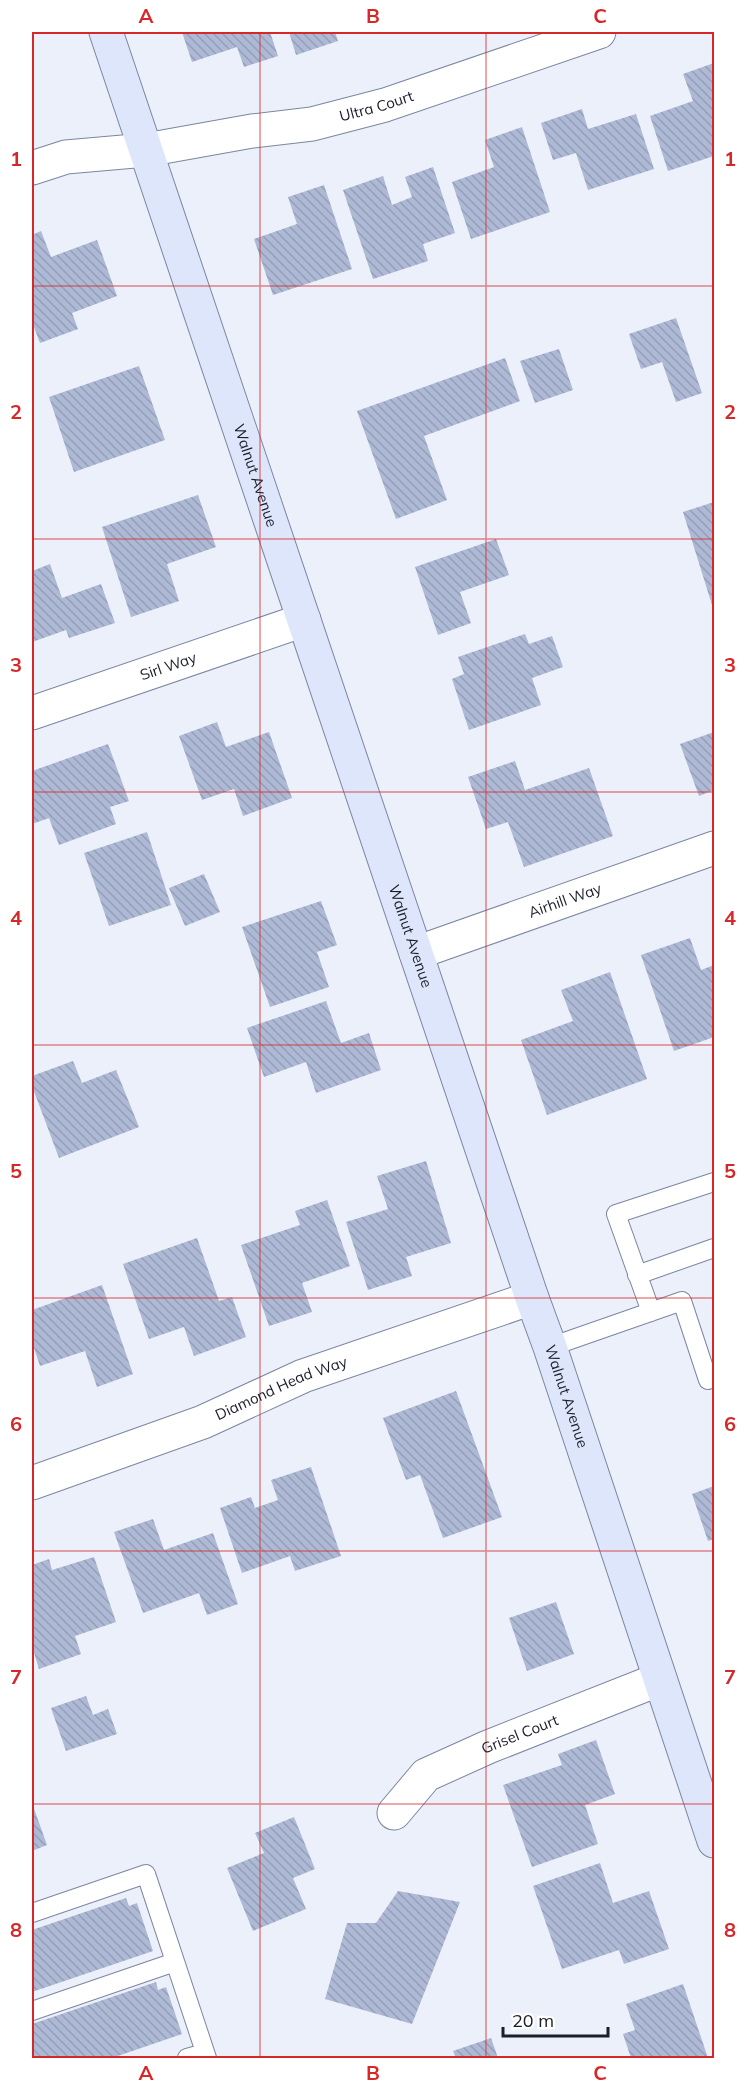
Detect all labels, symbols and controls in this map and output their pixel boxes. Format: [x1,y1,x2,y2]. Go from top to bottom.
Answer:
text: A [139,3,154,28]
text: B [366,3,380,28]
text: C [593,3,607,28]
street label: Ultra Court [337,86,416,125]
text: 1 [10,146,22,171]
text: 1 [724,146,736,171]
text: 2 [10,399,22,424]
text: 2 [724,399,736,424]
street label: Walnut Avenue [230,421,282,529]
street label: Sirl Way [137,647,199,684]
text: 3 [10,652,22,677]
text: 3 [724,652,736,677]
street label: Airhill Way [526,878,604,922]
street label: Walnut Avenue [385,882,437,990]
text: 4 [10,905,22,930]
text: 4 [724,905,736,930]
text: 5 [10,1158,22,1183]
text: 5 [724,1158,736,1183]
street label: Walnut Avenue [541,1342,593,1450]
street label: Diamond Head Way [212,1352,350,1424]
text: 6 [10,1411,22,1436]
text: 6 [724,1411,736,1436]
text: 7 [10,1664,22,1689]
text: 7 [724,1664,736,1689]
street label: Grisel Court [478,1710,561,1758]
text: 8 [10,1917,22,1942]
text: 8 [724,1917,736,1942]
scale bar [503,2000,608,2038]
text: 20 m [512,2009,554,2032]
text: A [139,2060,154,2085]
text: B [366,2060,380,2085]
text: C [593,2060,607,2085]

